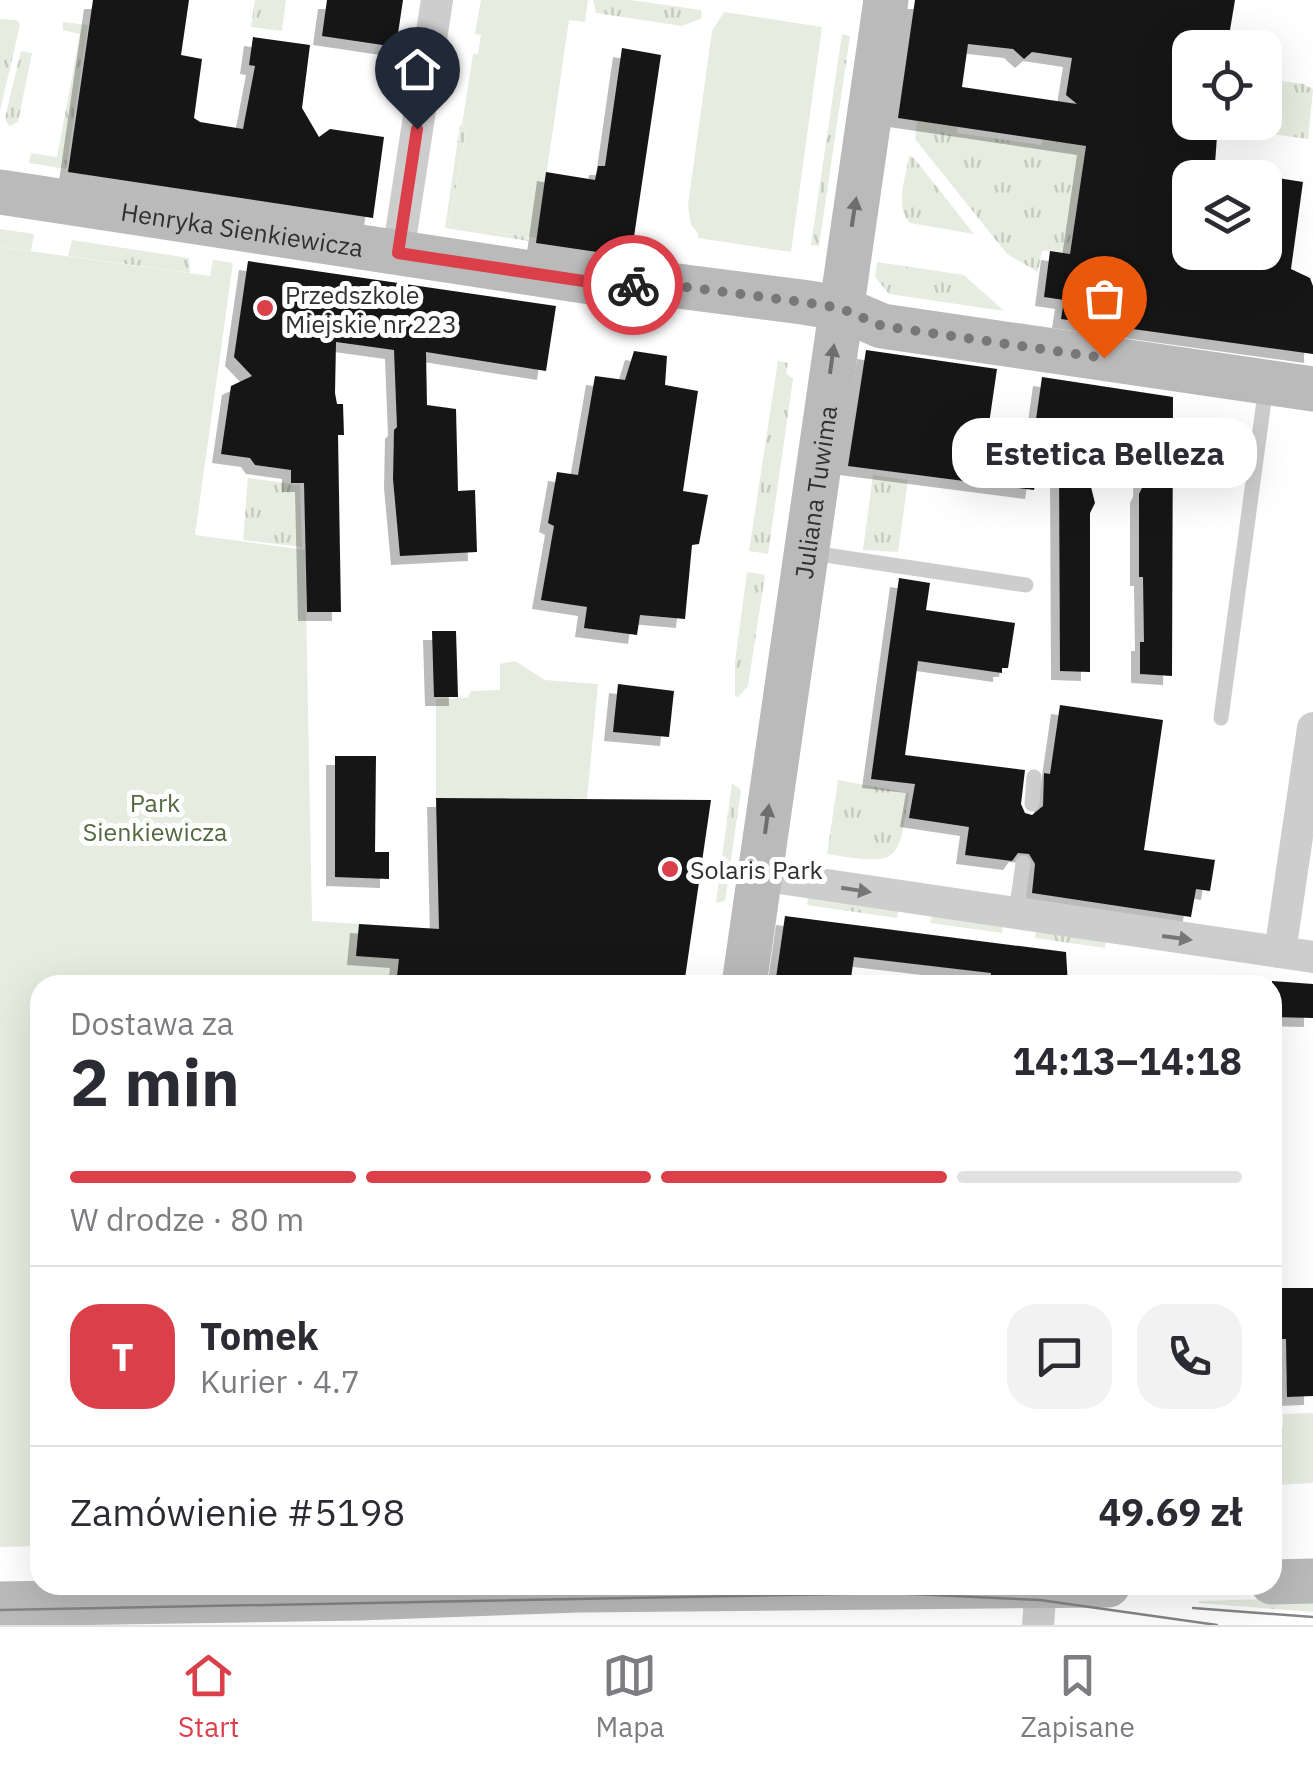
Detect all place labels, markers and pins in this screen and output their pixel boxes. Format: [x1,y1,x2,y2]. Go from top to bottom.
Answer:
pin [375,27,460,130]
pin [1062,256,1147,359]
place label: Przedszkole Miejskie nr 223 [285,278,457,340]
marker: Przedszkole Miejskie nr 223 [254,297,276,319]
callout: Estetica Belleza [952,418,1256,488]
place label: Solaris Park [690,853,823,886]
marker: Solaris Park [659,858,681,880]

